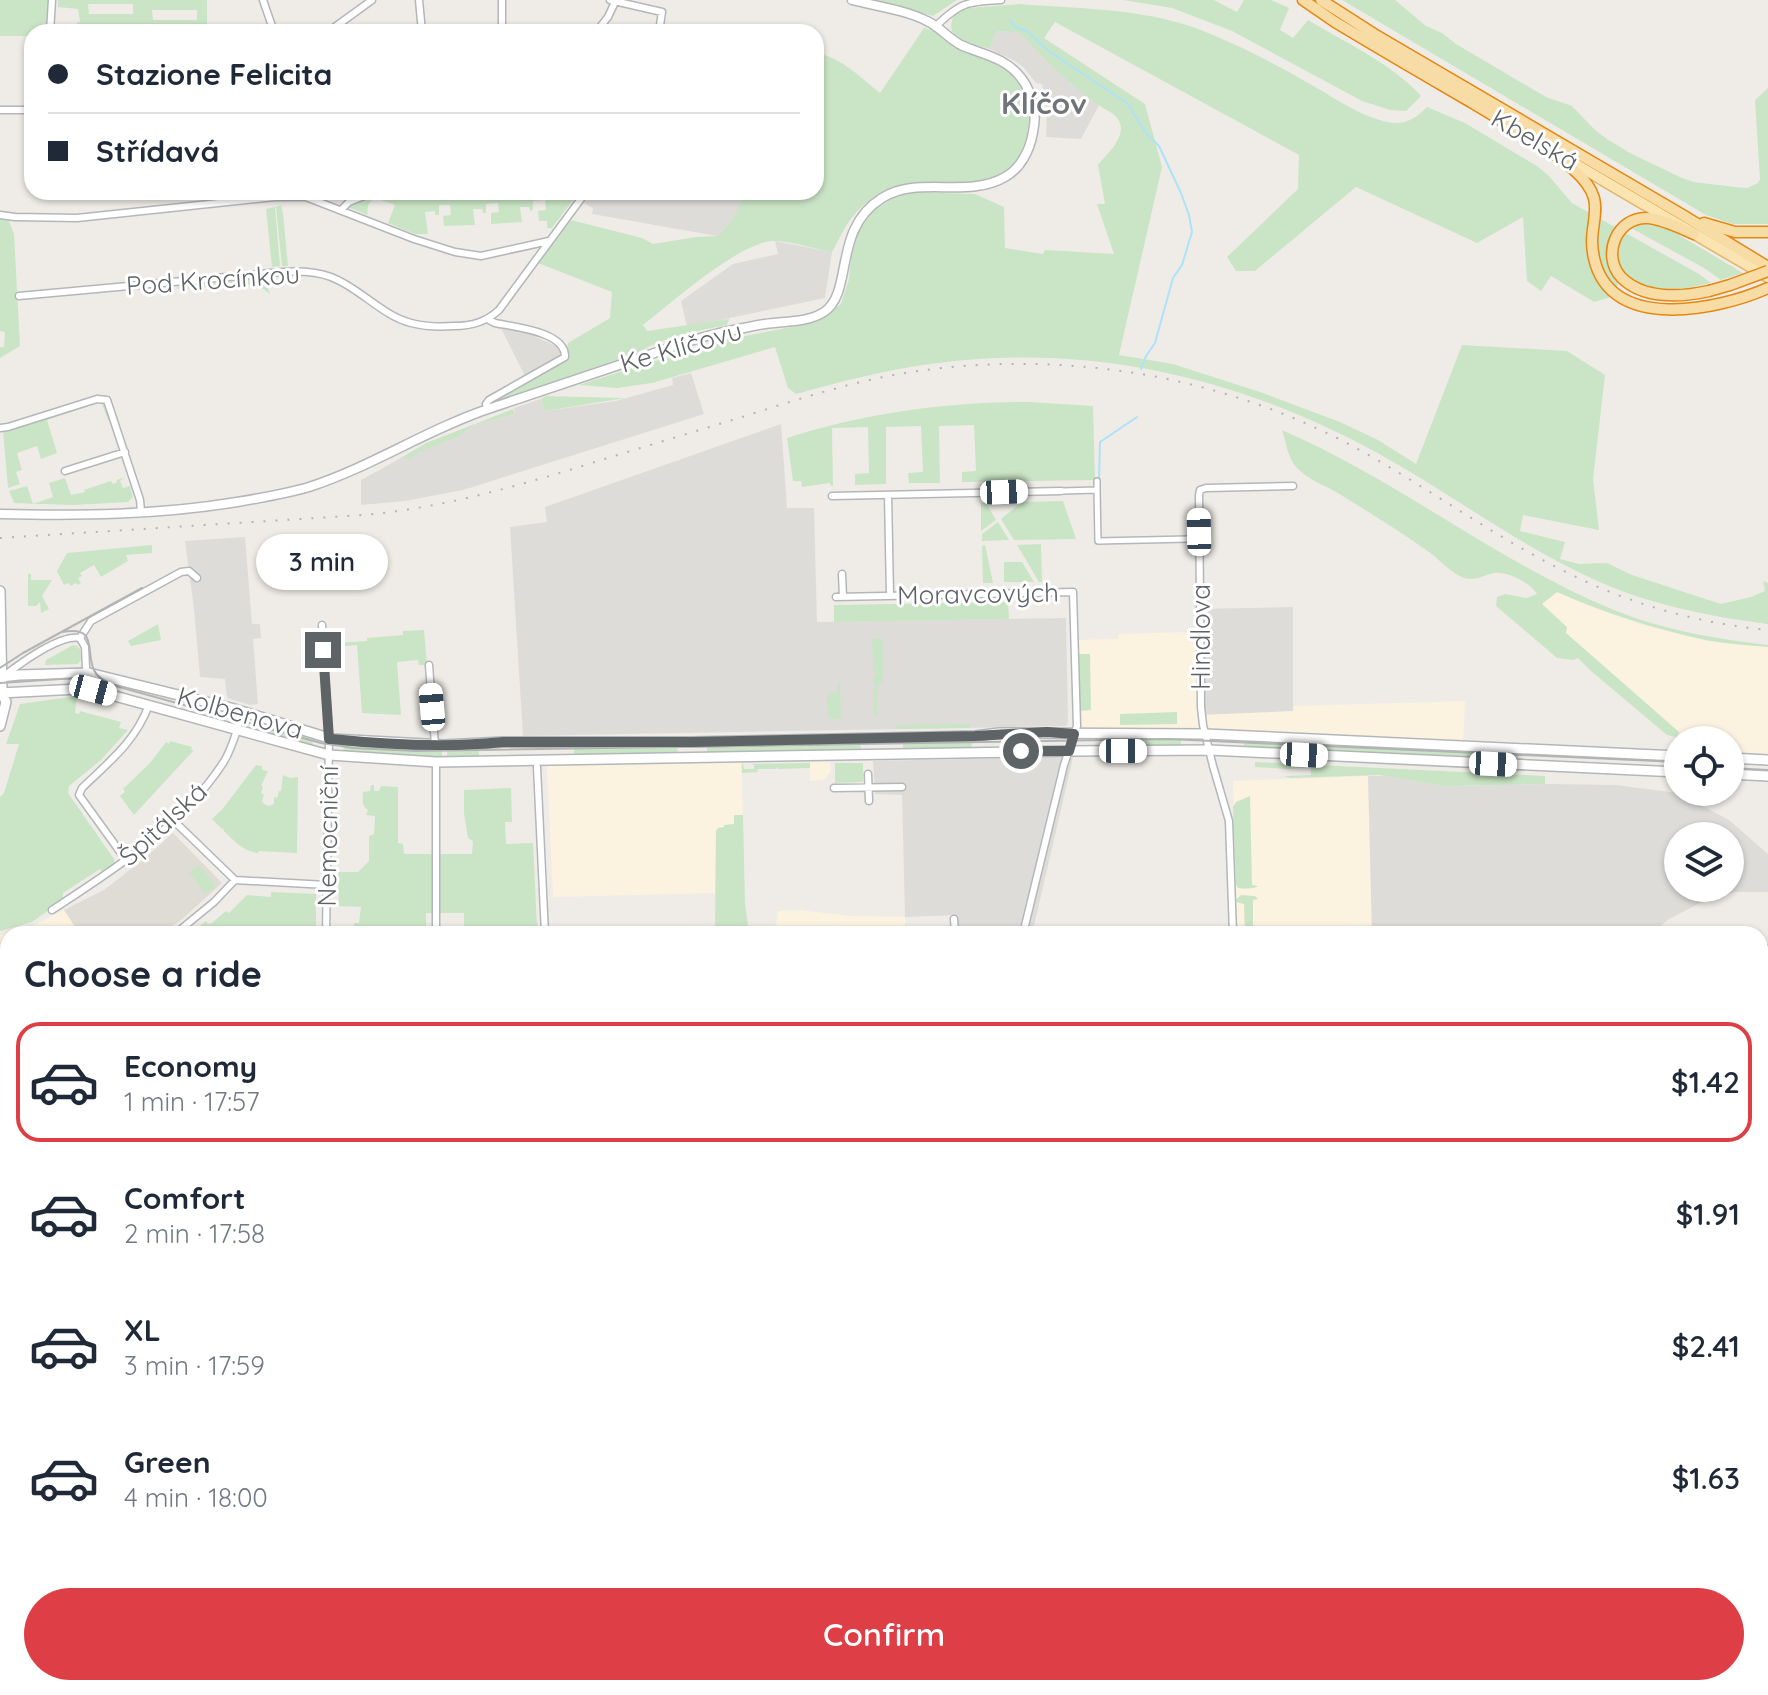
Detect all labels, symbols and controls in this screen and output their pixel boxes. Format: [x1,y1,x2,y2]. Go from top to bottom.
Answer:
text: Stazione Felicita [96,55,332,93]
district label: Klíčov [1001,84,1087,122]
street label: Kbelská [1486,101,1585,178]
text: Střídavá [96,132,219,170]
street label: Pod Krocínkou [125,257,301,302]
street label: Ke Klíčovu [616,313,746,380]
car [980,479,1028,505]
car [1187,508,1211,556]
callout: 3 min [257,534,389,590]
text: 3 min [289,545,355,578]
street label: Moravcových [897,576,1059,611]
street label: Hindlova [1184,584,1217,690]
route end [305,632,341,668]
car [67,672,119,708]
street label: Kolbenova [173,679,307,746]
car [418,682,446,732]
map controls [1664,726,1744,902]
button: locate [1664,726,1744,806]
route start [1003,733,1039,769]
car [1099,739,1147,763]
car [1279,742,1329,768]
car [1468,751,1518,777]
street label: Nemocniční [310,765,345,907]
street label: Špitálská [112,775,213,873]
button: layers [1664,822,1744,902]
text: Choose a ride [24,951,262,996]
icon: car [28,1046,100,1118]
text: Economy [124,1047,257,1085]
text: $1.42 [1671,1063,1740,1101]
text: 1 min · 17:57 [124,1085,260,1118]
icon: car [28,1178,100,1250]
text: Comfort [124,1179,245,1217]
text: $1.91 [1676,1195,1740,1233]
text: 2 min · 17:58 [124,1217,265,1250]
icon: car [28,1310,100,1382]
text: XL [124,1311,161,1349]
text: $2.41 [1672,1327,1740,1365]
text: 3 min · 17:59 [124,1349,265,1382]
icon: car [28,1442,100,1514]
text: Green [124,1443,211,1481]
text: $1.63 [1672,1459,1740,1497]
text: 4 min · 18:00 [124,1481,268,1514]
button: Confirm [24,1588,1744,1680]

